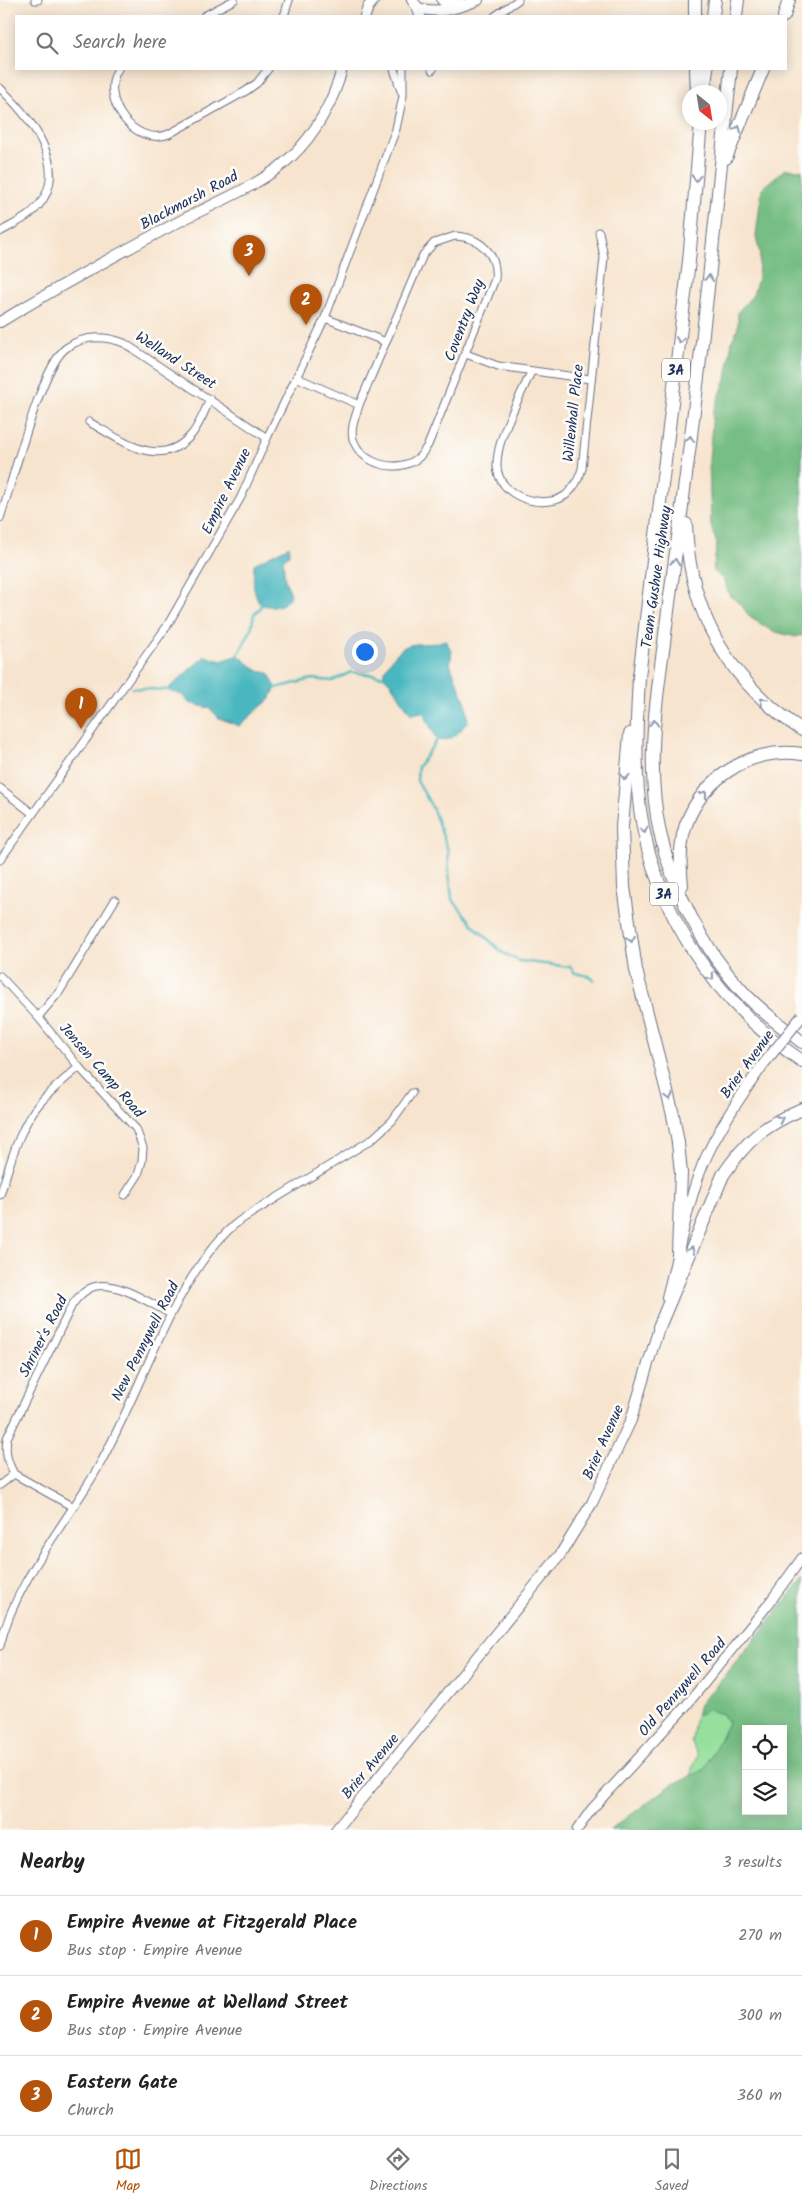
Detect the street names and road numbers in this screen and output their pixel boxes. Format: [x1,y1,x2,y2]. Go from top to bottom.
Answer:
street label: Blackmarsh Road [136,165,243,237]
street label: Coventry Way [438,275,492,365]
street label: Welland Street [130,326,221,396]
road number: 3A [662,358,690,382]
street label: Willenhall Place [557,363,591,463]
street label: Empire Avenue [196,444,258,539]
street label: Team Gushue Highway [635,503,679,650]
road number: 3A [650,882,678,906]
street label: Jensen Camp Road [53,1017,150,1124]
street label: Brier Avenue [715,1025,781,1104]
street label: New Pennywell Road [105,1277,187,1405]
street label: Shriner's Road [13,1291,75,1382]
street label: Brier Avenue [577,1401,631,1484]
street label: Old Pennywell Road [633,1632,733,1743]
street label: Brier Avenue [336,1728,406,1805]

